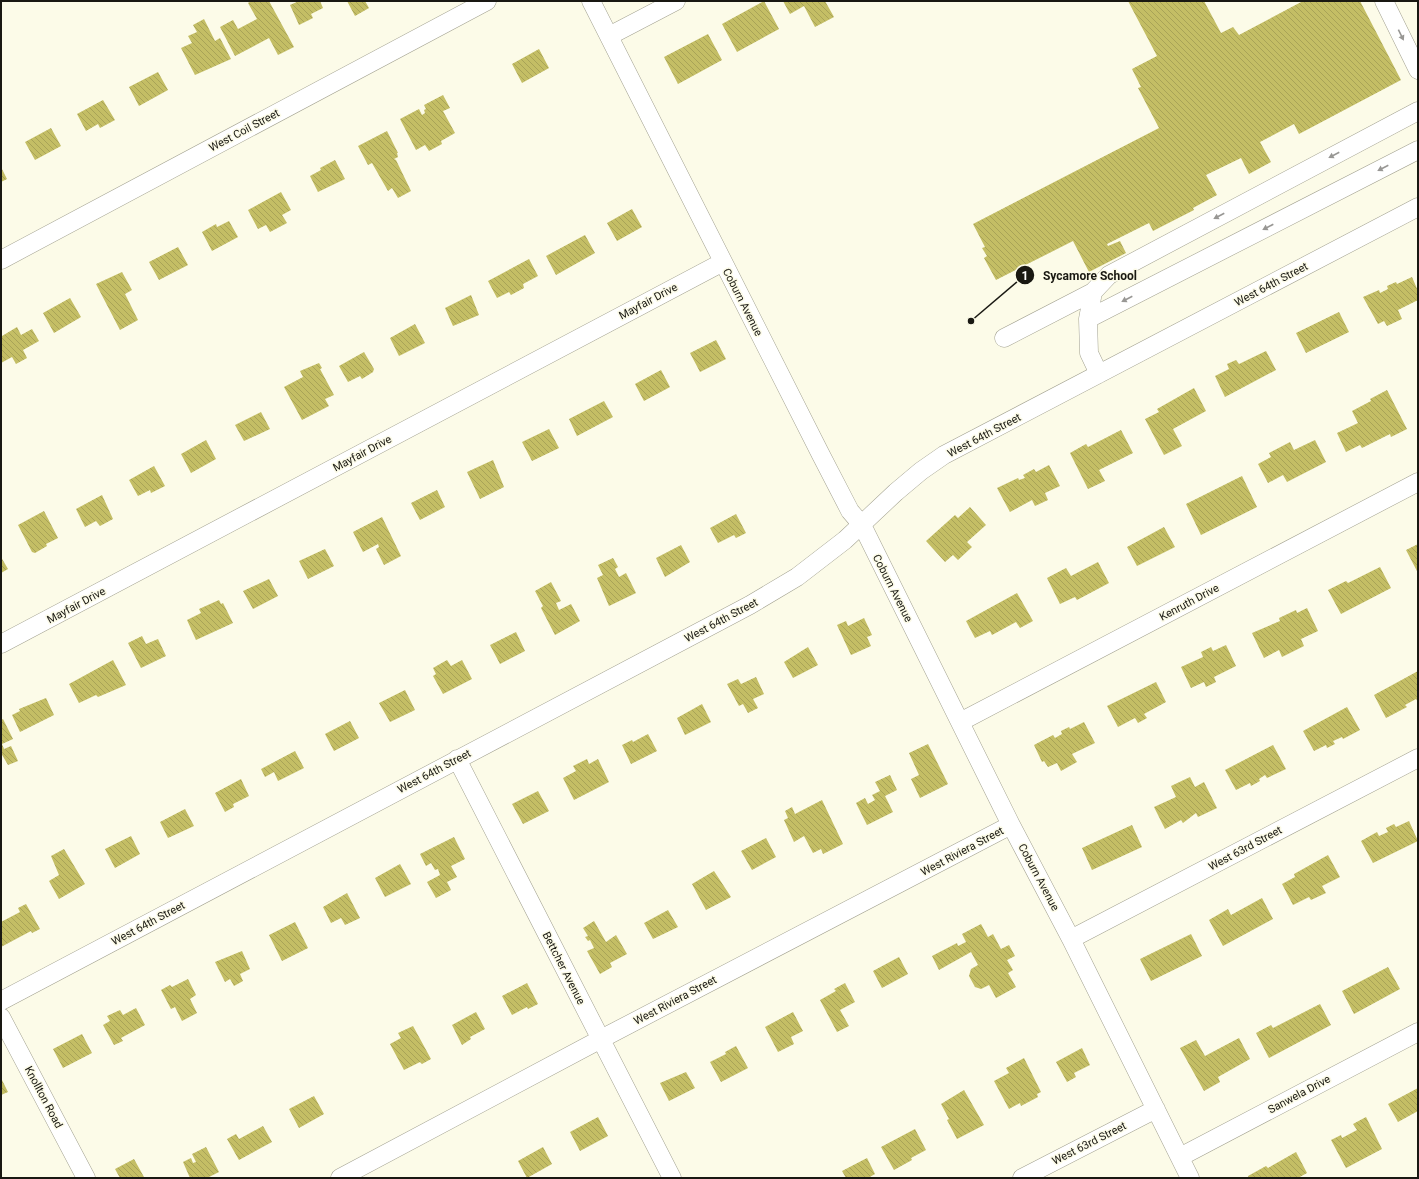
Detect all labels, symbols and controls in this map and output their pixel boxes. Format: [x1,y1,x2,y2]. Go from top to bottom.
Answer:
one-way arrow [1398,30,1404,41]
street label: West Coil Street [207,106,282,154]
one-way arrow [1328,152,1340,159]
one-way arrow [1377,165,1389,171]
one-way arrow [1213,213,1225,220]
one-way arrow [1262,224,1273,230]
street label: West 64th Street [1232,259,1310,309]
callout: Sycamore School [1015,263,1145,287]
street label: Coburn Avenue [720,266,765,338]
text: 1 [1022,269,1028,283]
text: Sycamore School [1043,269,1137,283]
street label: Mayfair Drive [617,281,680,322]
one-way arrow [1121,296,1133,302]
street label: West 64th Street [945,410,1023,460]
street label: Mayfair Drive [331,433,394,474]
street label: Coburn Avenue [870,552,915,624]
street label: Kenruth Drive [1157,581,1221,624]
street label: Mayfair Drive [45,585,108,626]
street label: West 64th Street [682,595,760,645]
street label: West 64th Street [395,746,473,796]
street label: West 63rd Street [1206,823,1285,873]
street label: West Riviera Street [919,824,1006,879]
street label: Coburn Avenue [1015,841,1062,913]
street label: West 64th Street [109,898,187,948]
street label: Bettcher Avenue [540,930,588,1007]
street label: West Riviera Street [632,973,719,1028]
street label: Knollton Road [22,1064,65,1130]
street label: Sanwela Drive [1266,1072,1333,1116]
street label: West 63rd Street [1050,1119,1129,1168]

